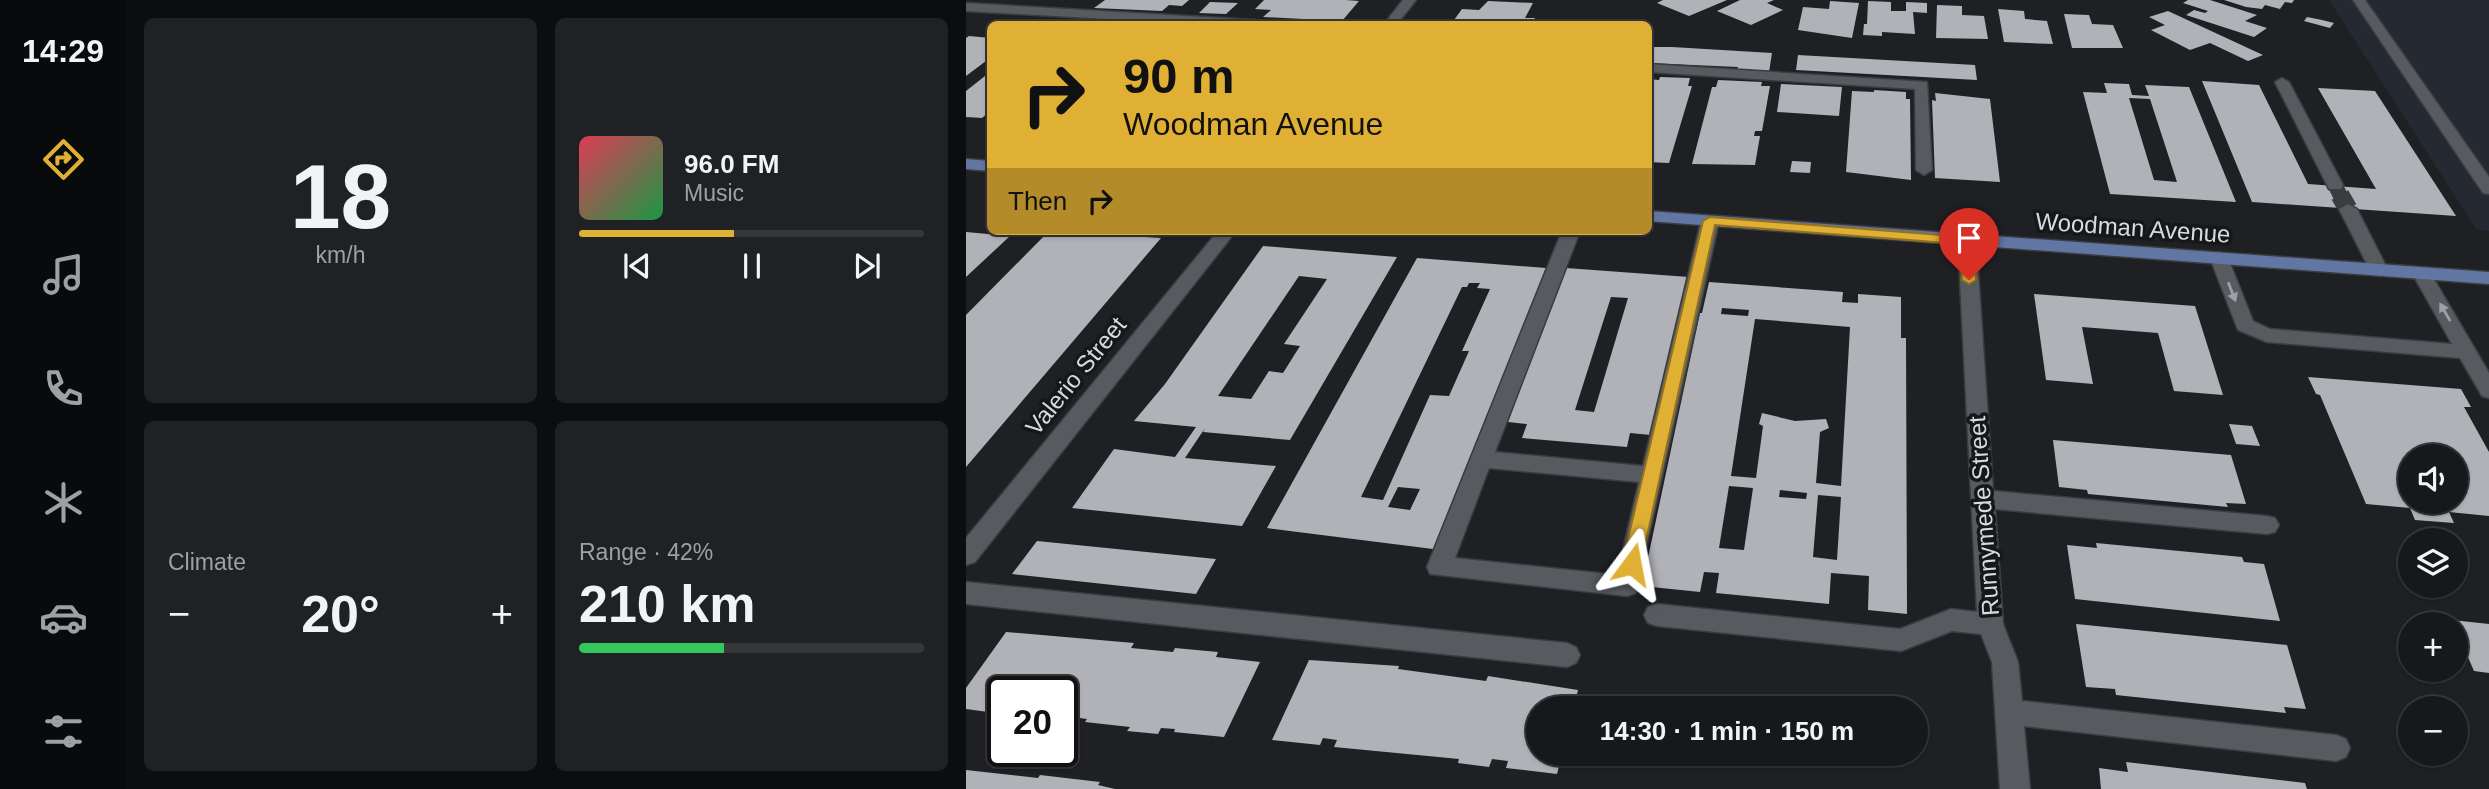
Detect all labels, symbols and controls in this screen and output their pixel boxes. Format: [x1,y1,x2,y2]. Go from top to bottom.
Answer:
text: 14:29 [22,33,104,69]
icon: right [1008,49,1099,140]
text: 90 m [1123,49,1235,103]
text: Woodman Avenue [1123,106,1383,142]
icon: directions [39,135,88,184]
text: 18 [290,146,391,247]
text: 96.0 FM [684,149,779,179]
text: Music [684,180,744,206]
icon: right [1081,182,1119,220]
text: Then [1008,186,1067,216]
street label: Woodman Avenue [2035,207,2231,248]
pin [1939,208,1999,280]
icon: arrive [1950,219,1988,257]
text: km/h [316,242,365,268]
icon: previous [618,247,656,285]
icon: pause [733,247,771,285]
icon: next [848,247,886,285]
icon: music [39,250,88,299]
one-way arrow [2227,281,2238,302]
one-way arrow [2439,302,2451,321]
street label: Valerio Street [1020,311,1132,440]
icon: phone [39,364,88,413]
street label: Runnymede Street [1963,415,2004,617]
map controls [2398,444,2468,766]
button: sound [2398,444,2468,514]
icon: climate [39,478,88,527]
position arrow [1595,527,1669,601]
button: layers [2398,528,2468,598]
text: Range · 42% [579,539,713,565]
text: Climate [168,549,246,575]
text: 210 km [579,575,755,633]
text: 20° [301,585,380,643]
icon: car [39,593,88,642]
text: − [168,593,190,635]
text: + [491,593,513,635]
button: + [2398,612,2468,682]
speed limit sign: 20 [987,676,1078,767]
button: − [2398,696,2468,766]
icon: filters [39,707,88,756]
text: 14:30 · 1 min · 150 m [1600,716,1854,746]

